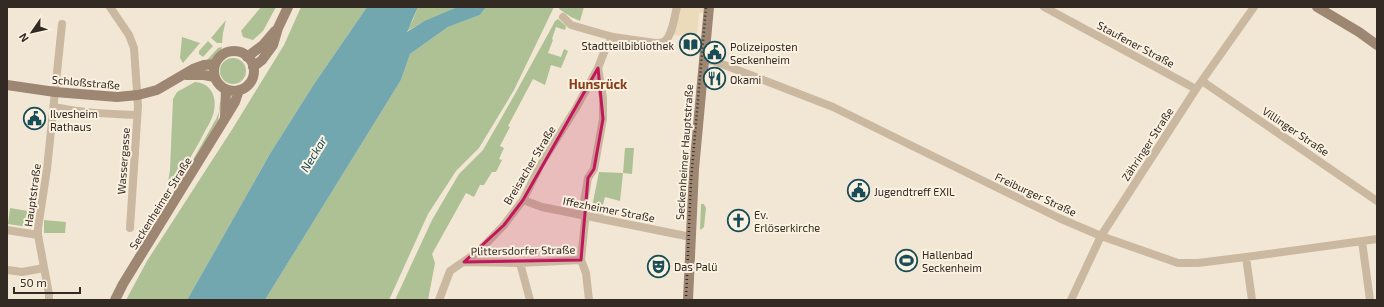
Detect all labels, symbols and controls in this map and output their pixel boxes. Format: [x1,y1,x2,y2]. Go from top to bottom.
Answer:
north arrow [12,12,52,52]
street label: Staufener Straße [1095,18,1177,70]
text: N [16,31,31,45]
library icon: Stadtteilbibliothek [677,32,703,58]
place label: Stadtteilbibliothek [581,39,674,52]
public building icon: Polizeiposten Seckenheim [701,39,727,65]
place label: Polizeiposten Seckenheim [730,40,798,66]
restaurant icon: Okami [701,66,727,92]
street label: Schloßstraße [51,73,121,91]
place label: Okami [730,73,761,86]
district label: Hunsrück [569,76,628,92]
street label: Seckenheimer Hauptstraße [673,84,695,220]
street label: Villinger Straße [1260,104,1332,158]
street label: Zähringer Straße [1118,105,1176,183]
public building icon: Ilvesheim Rathaus [22,106,48,132]
place label: Ilvesheim Rathaus [50,107,98,133]
street label: Breisacher Straße [500,123,558,207]
street label: Wassergasse [114,127,132,195]
water label: Neckar [297,134,329,174]
street label: Seckenheimer Straße [126,154,194,252]
street label: Hauptstraße [21,162,43,227]
street label: Freiburger Straße [993,169,1079,219]
public building icon: Jugendtreff EXIL [846,178,872,204]
place label: Jugendtreff EXIL [874,185,955,198]
street label: Iffezheimer Straße [562,194,656,224]
church icon: Ev. Erlöserkirche [726,207,752,233]
place label: Ev. Erlöserkirche [754,208,820,234]
street label: Plittersdorfer Straße [471,243,575,257]
sports icon: Hallenbad Seckenheim [893,247,919,273]
place label: Hallenbad Seckenheim [922,248,982,274]
theatre icon: Das Palü [646,253,672,279]
place label: Das Palü [674,260,717,273]
scale bar [14,269,80,295]
text: 50 m [20,275,47,289]

